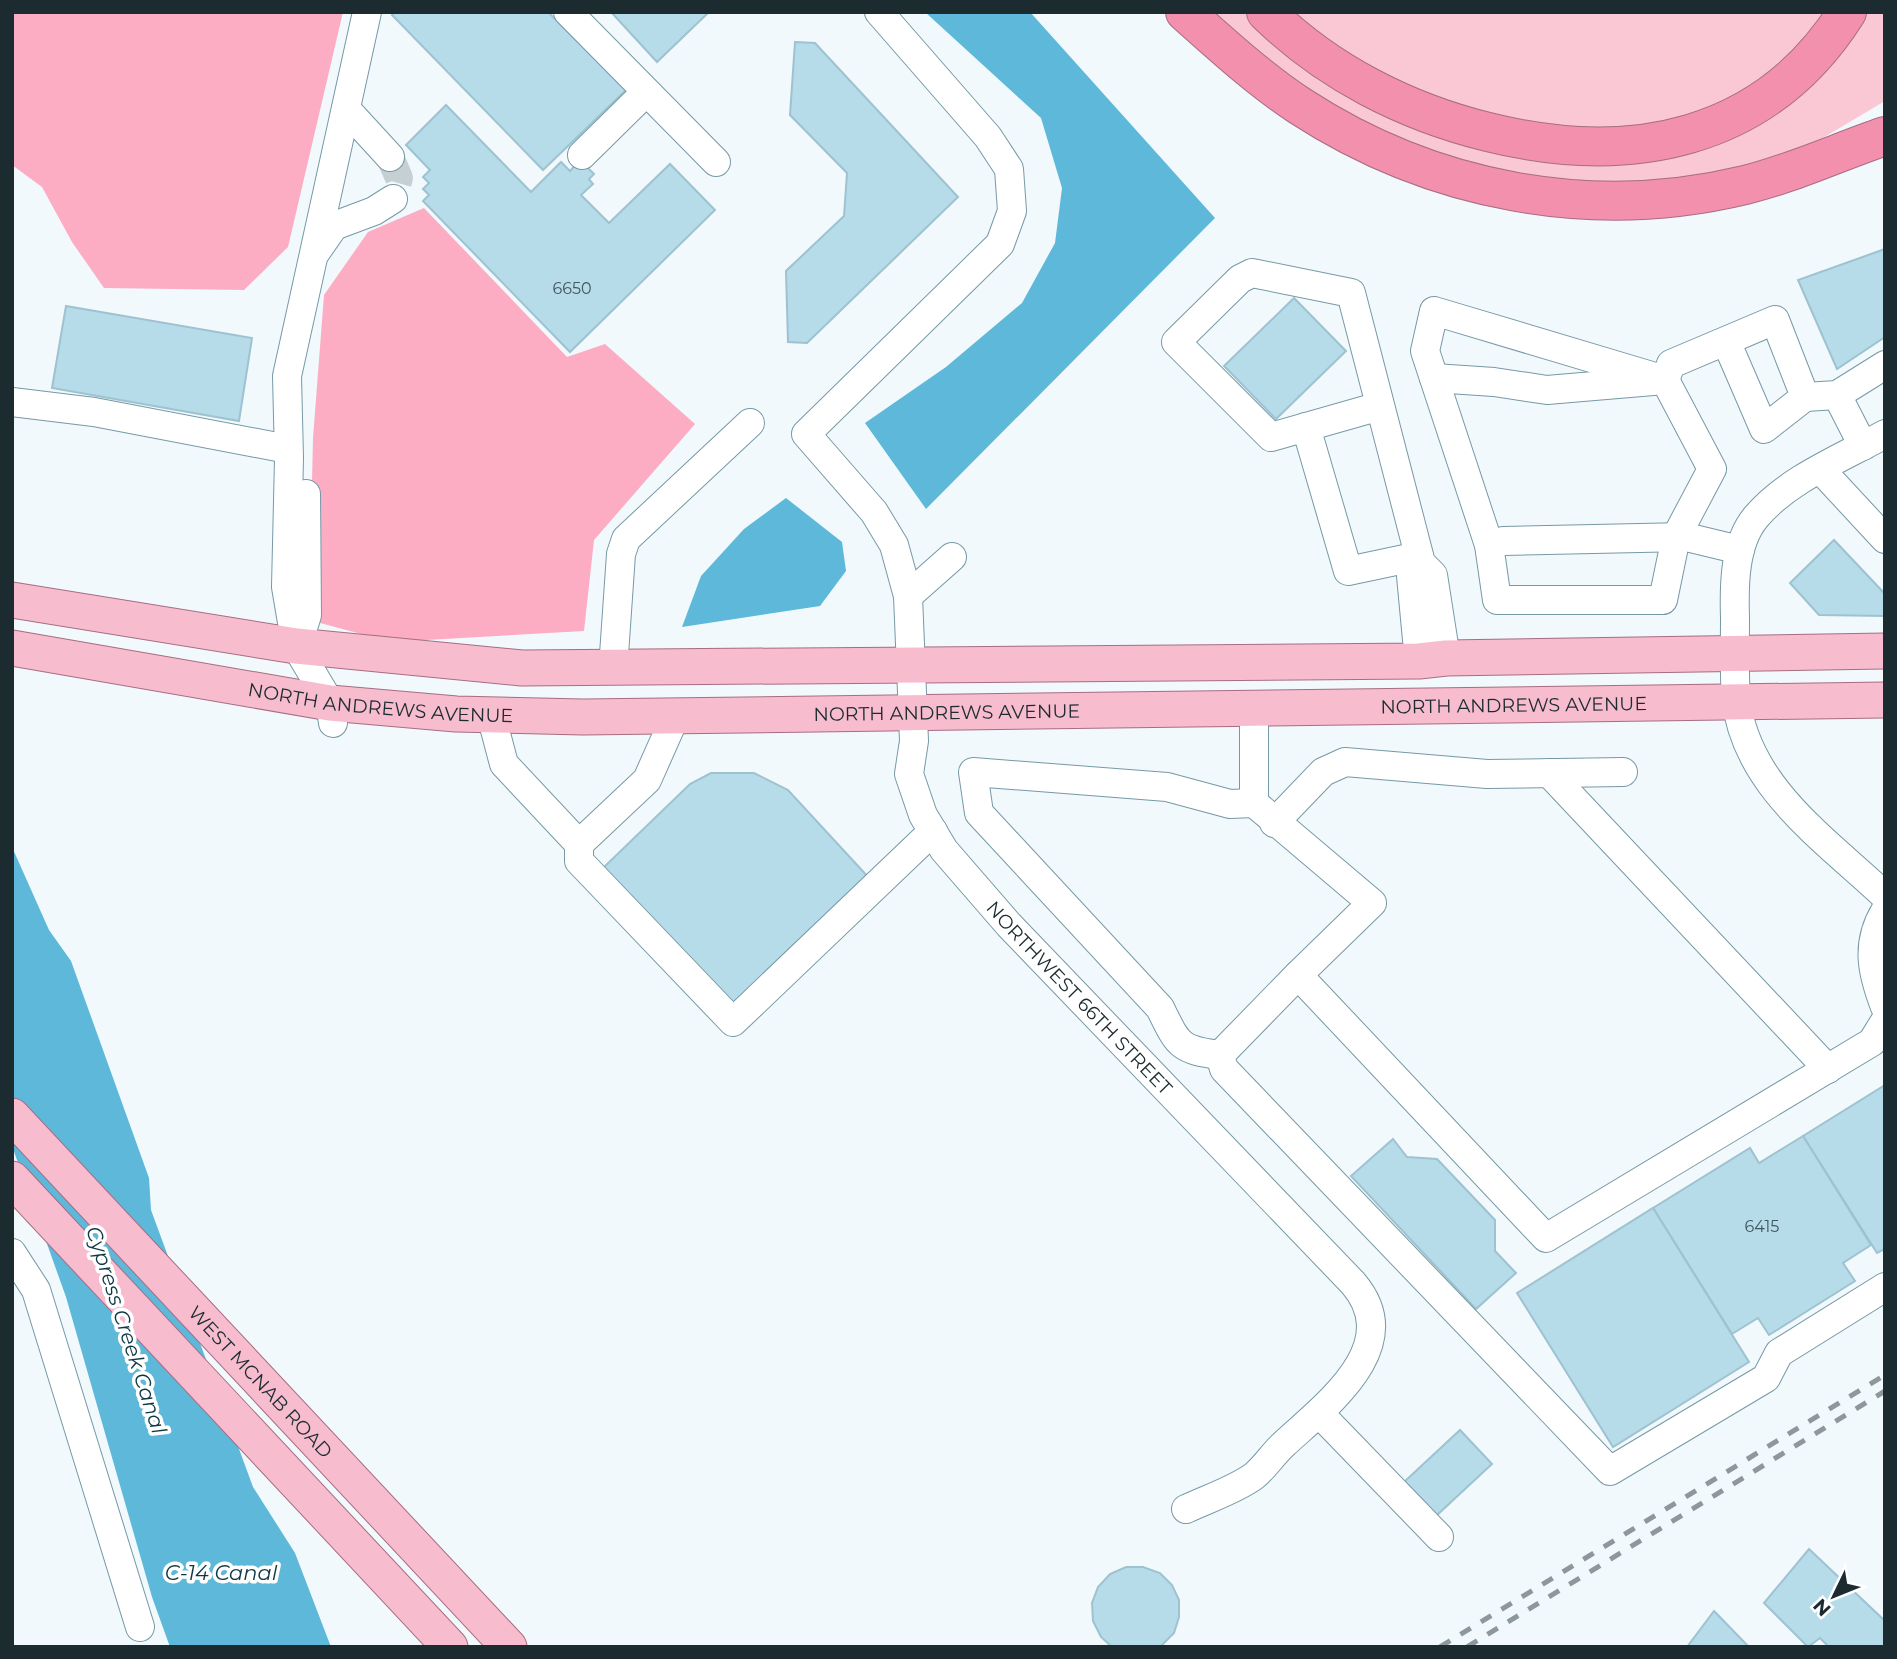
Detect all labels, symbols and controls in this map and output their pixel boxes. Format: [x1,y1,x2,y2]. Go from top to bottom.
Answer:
house number: 6650 [552,279,592,298]
street label: NORTH ANDREWS AVENUE [246,678,513,727]
street label: NORTH ANDREWS AVENUE [1380,692,1647,719]
street label: NORTH ANDREWS AVENUE [813,700,1080,726]
street label: NORTHWEST 66TH STREET [982,897,1177,1100]
house number: 6415 [1745,1217,1779,1236]
water label: Cypress Creek Canal [81,1223,172,1437]
street label: WEST MCNAB ROAD [184,1301,337,1463]
water label: C-14 Canal [165,1560,278,1585]
north arrow [1799,1561,1869,1631]
text: N [1808,1594,1836,1621]

